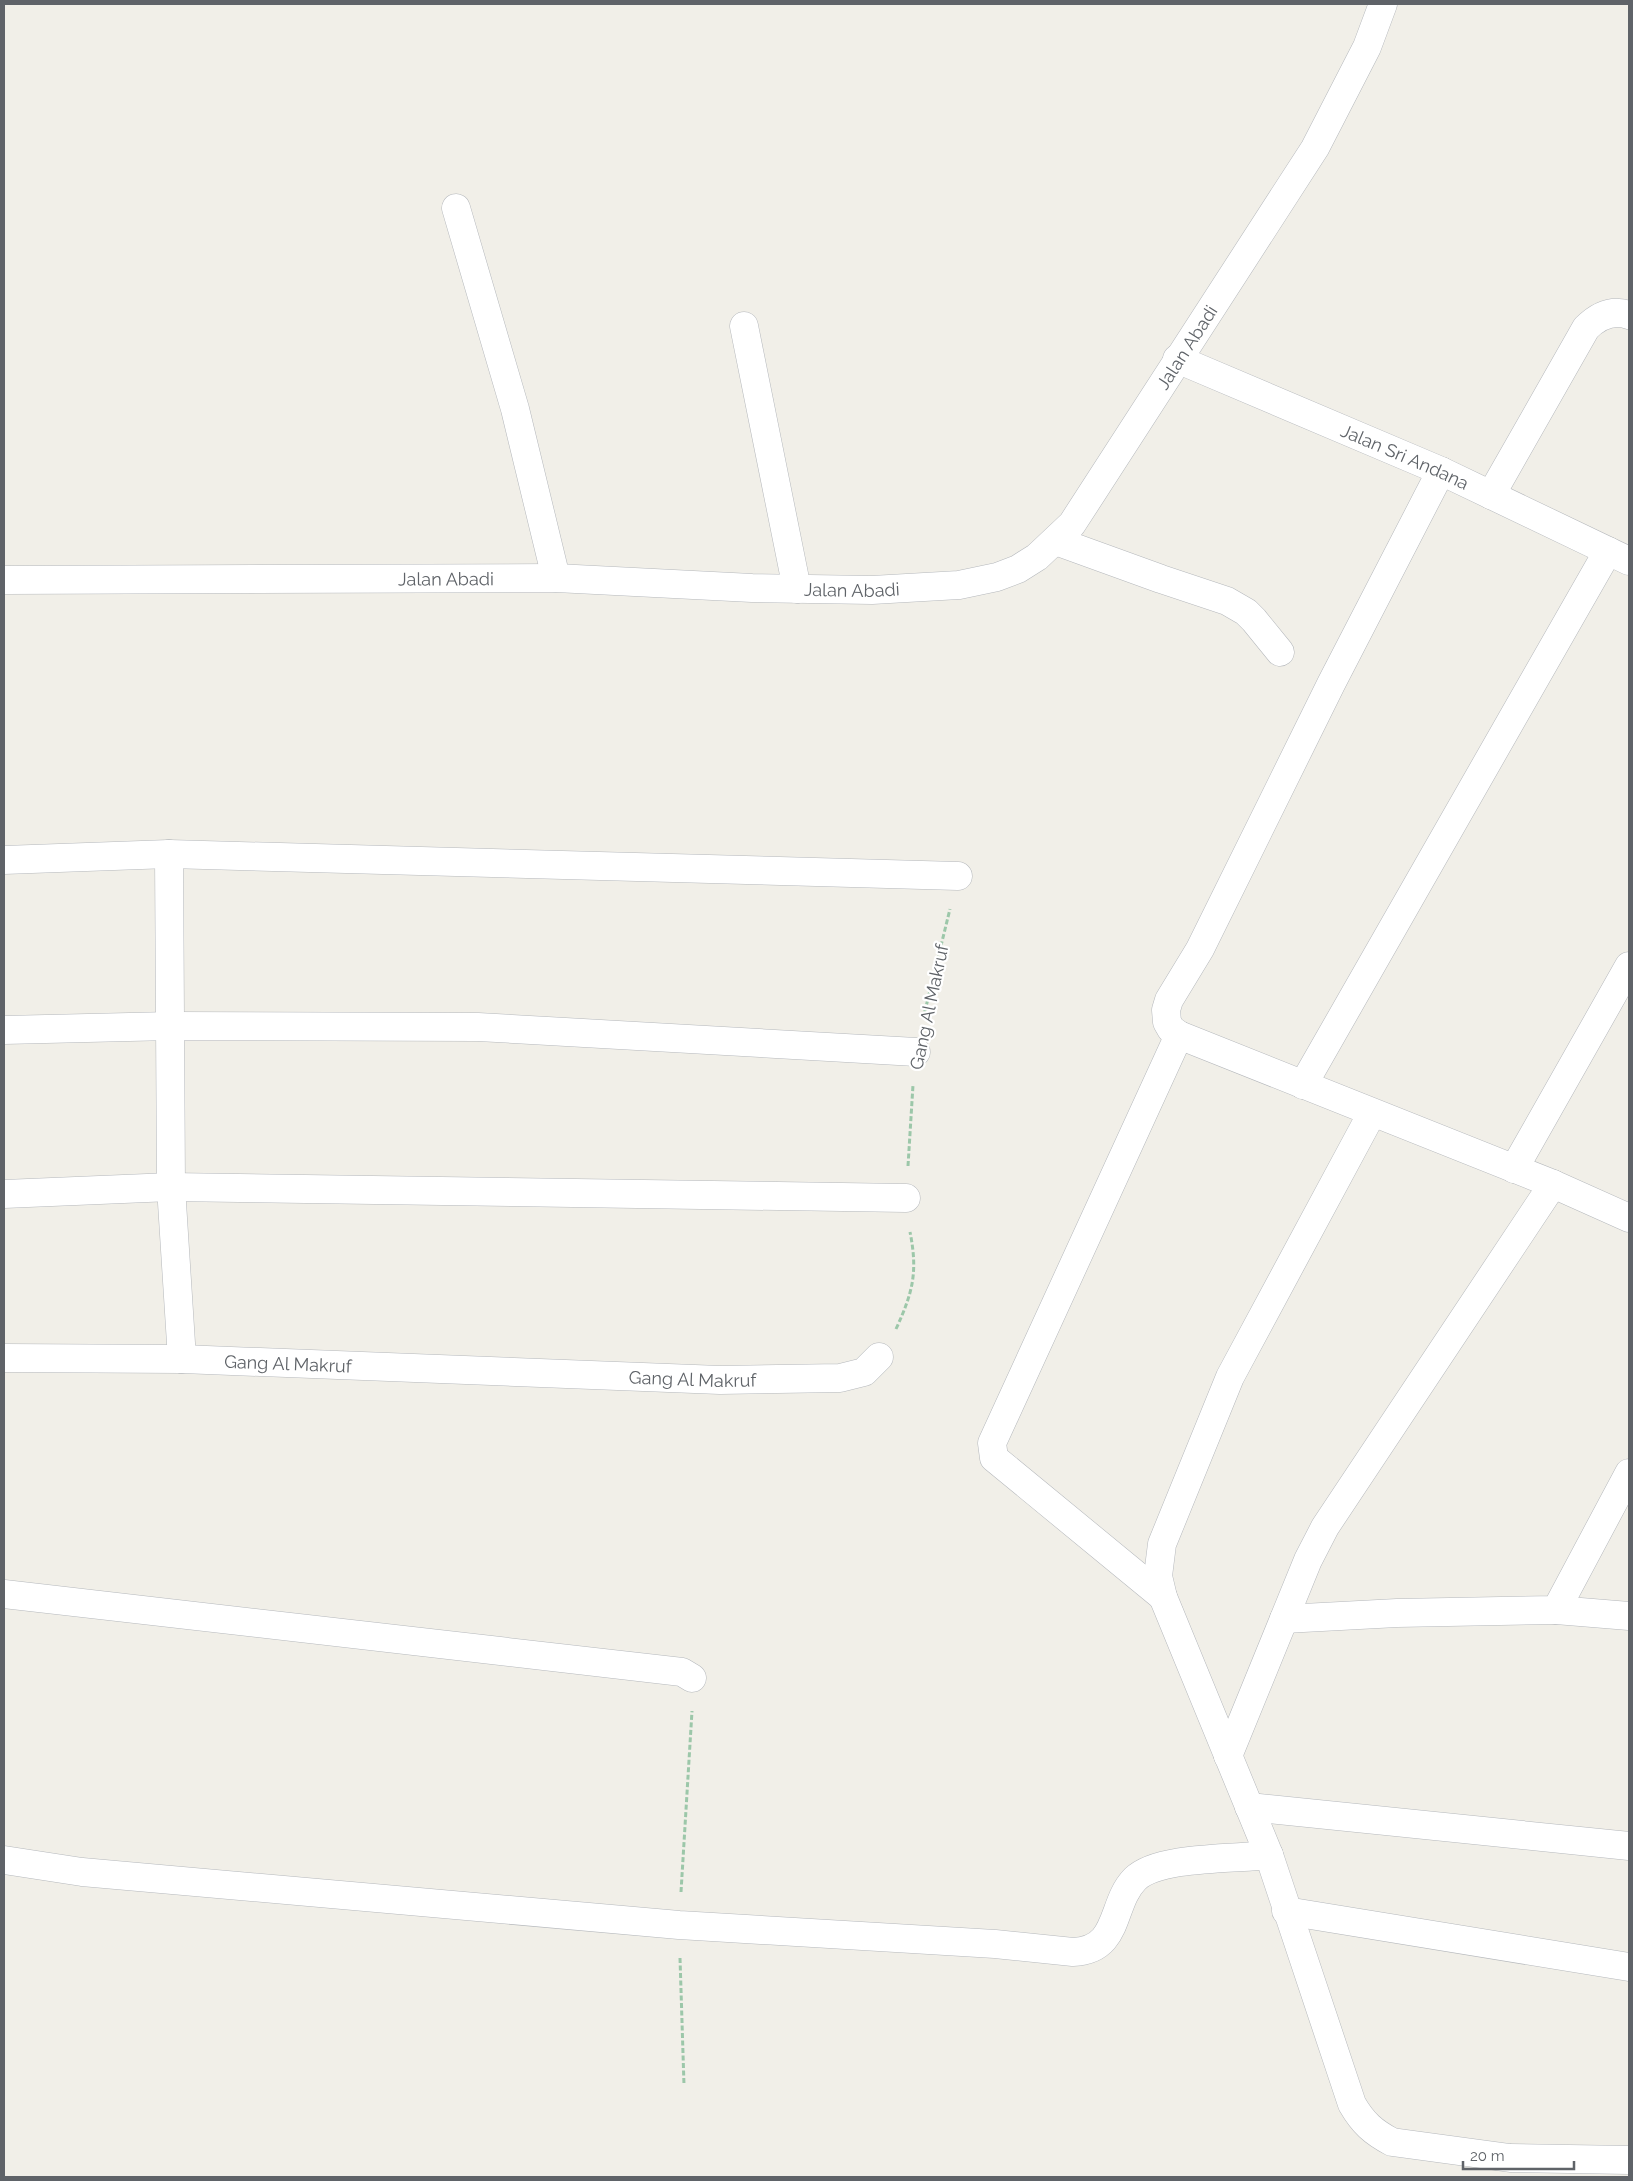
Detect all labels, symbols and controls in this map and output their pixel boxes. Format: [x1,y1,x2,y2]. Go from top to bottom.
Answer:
street label: Jalan Abadi [1152,301,1221,393]
street label: Jalan Sri Andana [1338,419,1473,493]
street label: Jalan Abadi [398,568,494,589]
street label: Jalan Abadi [804,578,900,601]
street label: Gang Al Makruf [905,941,953,1072]
street label: Gang Al Makruf [224,1350,353,1376]
street label: Gang Al Makruf [628,1366,758,1391]
scale bar [1463,2138,1574,2170]
text: 20 m [1470,2147,1505,2165]

